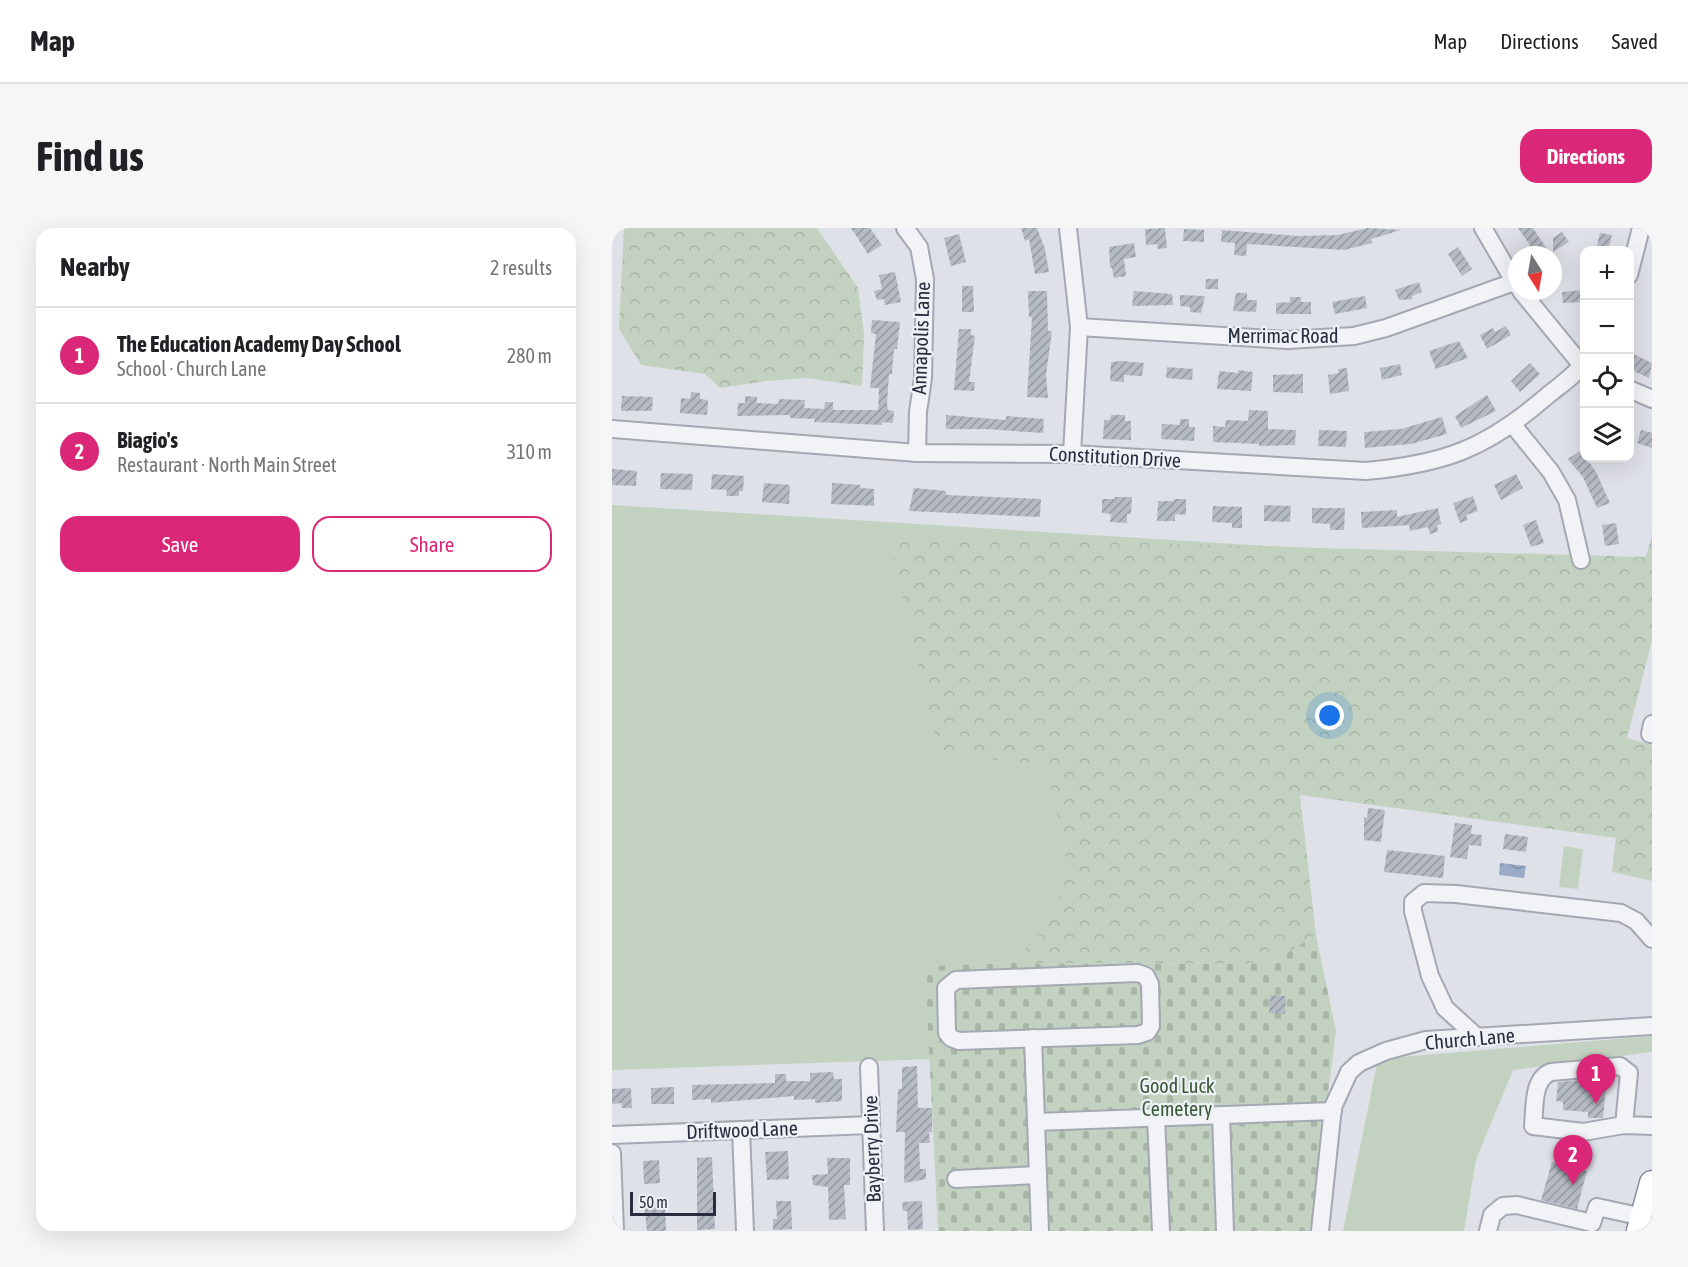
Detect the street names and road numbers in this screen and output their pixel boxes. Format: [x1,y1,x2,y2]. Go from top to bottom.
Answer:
street label: Annapolis Lane [907,281,934,395]
street label: Merrimac Road [1228,324,1338,347]
street label: Constitution Drive [1049,442,1182,471]
street label: Church Lane [1424,1023,1516,1054]
street label: Bayberry Drive [858,1095,885,1203]
street label: Driftwood Lane [686,1116,798,1143]

